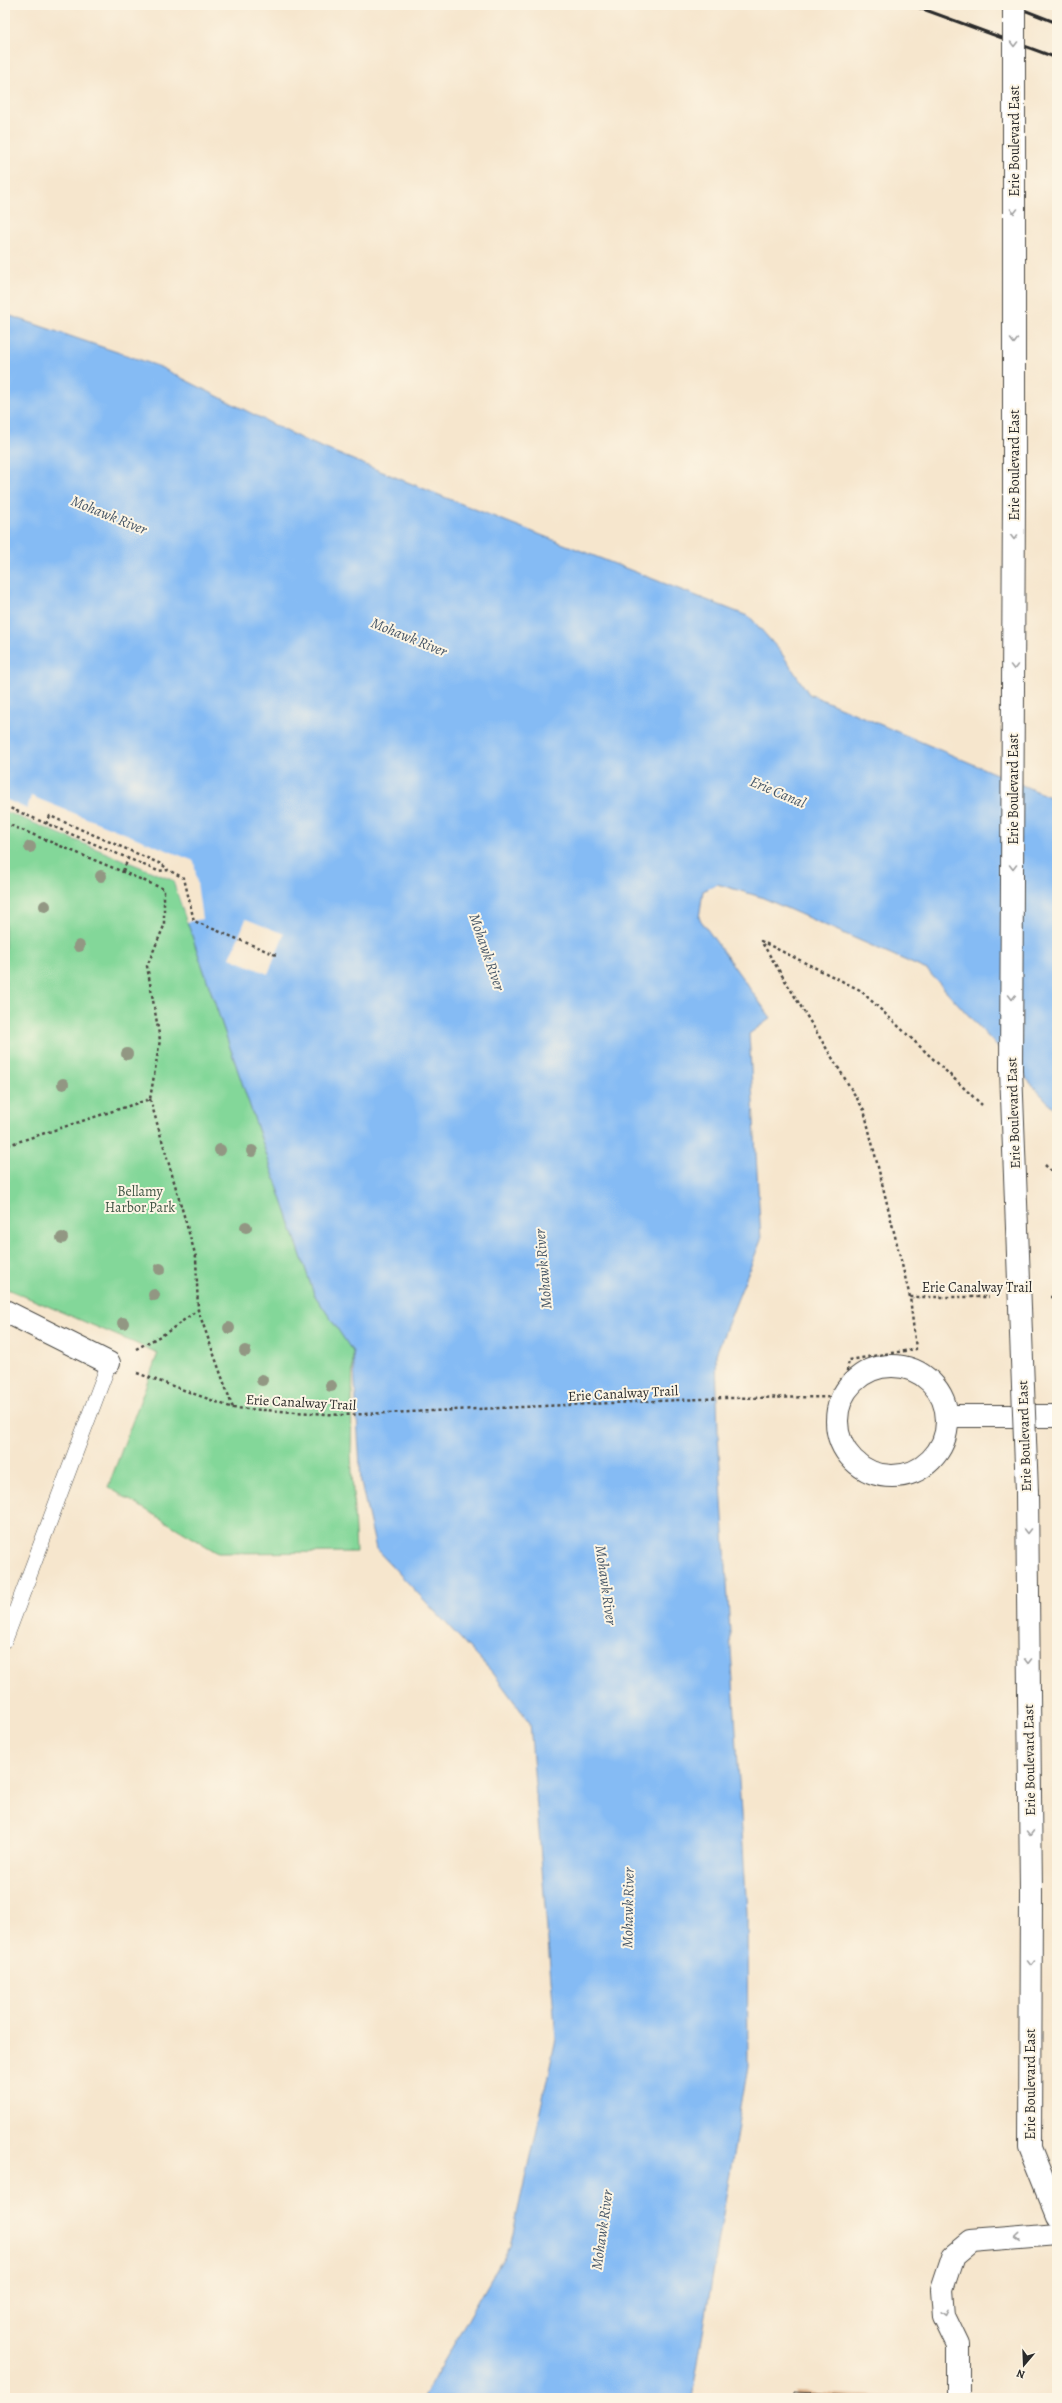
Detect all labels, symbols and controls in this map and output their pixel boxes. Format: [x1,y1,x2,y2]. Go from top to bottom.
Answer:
one-way arrow [1010,41,1018,47]
street label: Erie Boulevard East [1005,85,1024,197]
one-way arrow [1010,208,1018,214]
one-way arrow [1010,338,1018,344]
street label: Erie Boulevard East [1005,409,1024,521]
water label: Mohawk River [68,491,151,540]
one-way arrow [1010,534,1018,540]
water label: Mohawk River [368,613,451,662]
one-way arrow [1010,664,1018,670]
street label: Erie Boulevard East [1004,733,1023,845]
water label: Erie Canal [747,771,809,813]
one-way arrow [1008,864,1017,870]
water label: Mohawk River [464,911,510,994]
one-way arrow [1008,994,1016,1000]
street label: Erie Boulevard East [1002,1057,1025,1169]
park label: Bellamy Harbor Park [105,1182,175,1217]
water label: Mohawk River [529,1227,556,1310]
street label: Erie Canalway Trail [922,1278,1033,1297]
street label: Erie Boulevard East [1013,1380,1036,1492]
street label: Erie Canalway Trail [567,1381,679,1406]
street label: Erie Canalway Trail [245,1390,357,1415]
one-way arrow [1023,1528,1031,1534]
water label: Mohawk River [591,1544,622,1627]
one-way arrow [1024,1658,1032,1664]
street label: Erie Boulevard East [1019,1704,1040,1816]
one-way arrow [1026,1830,1034,1836]
water label: Mohawk River [617,1867,639,1948]
one-way arrow [1027,1960,1035,1966]
street label: Erie Boulevard East [1021,2028,1040,2140]
water label: Mohawk River [587,2188,618,2271]
one-way arrow [1015,2233,1021,2242]
one-way arrow [940,2310,948,2317]
north arrow [1004,2345,1044,2385]
text: N [1015,2366,1027,2382]

